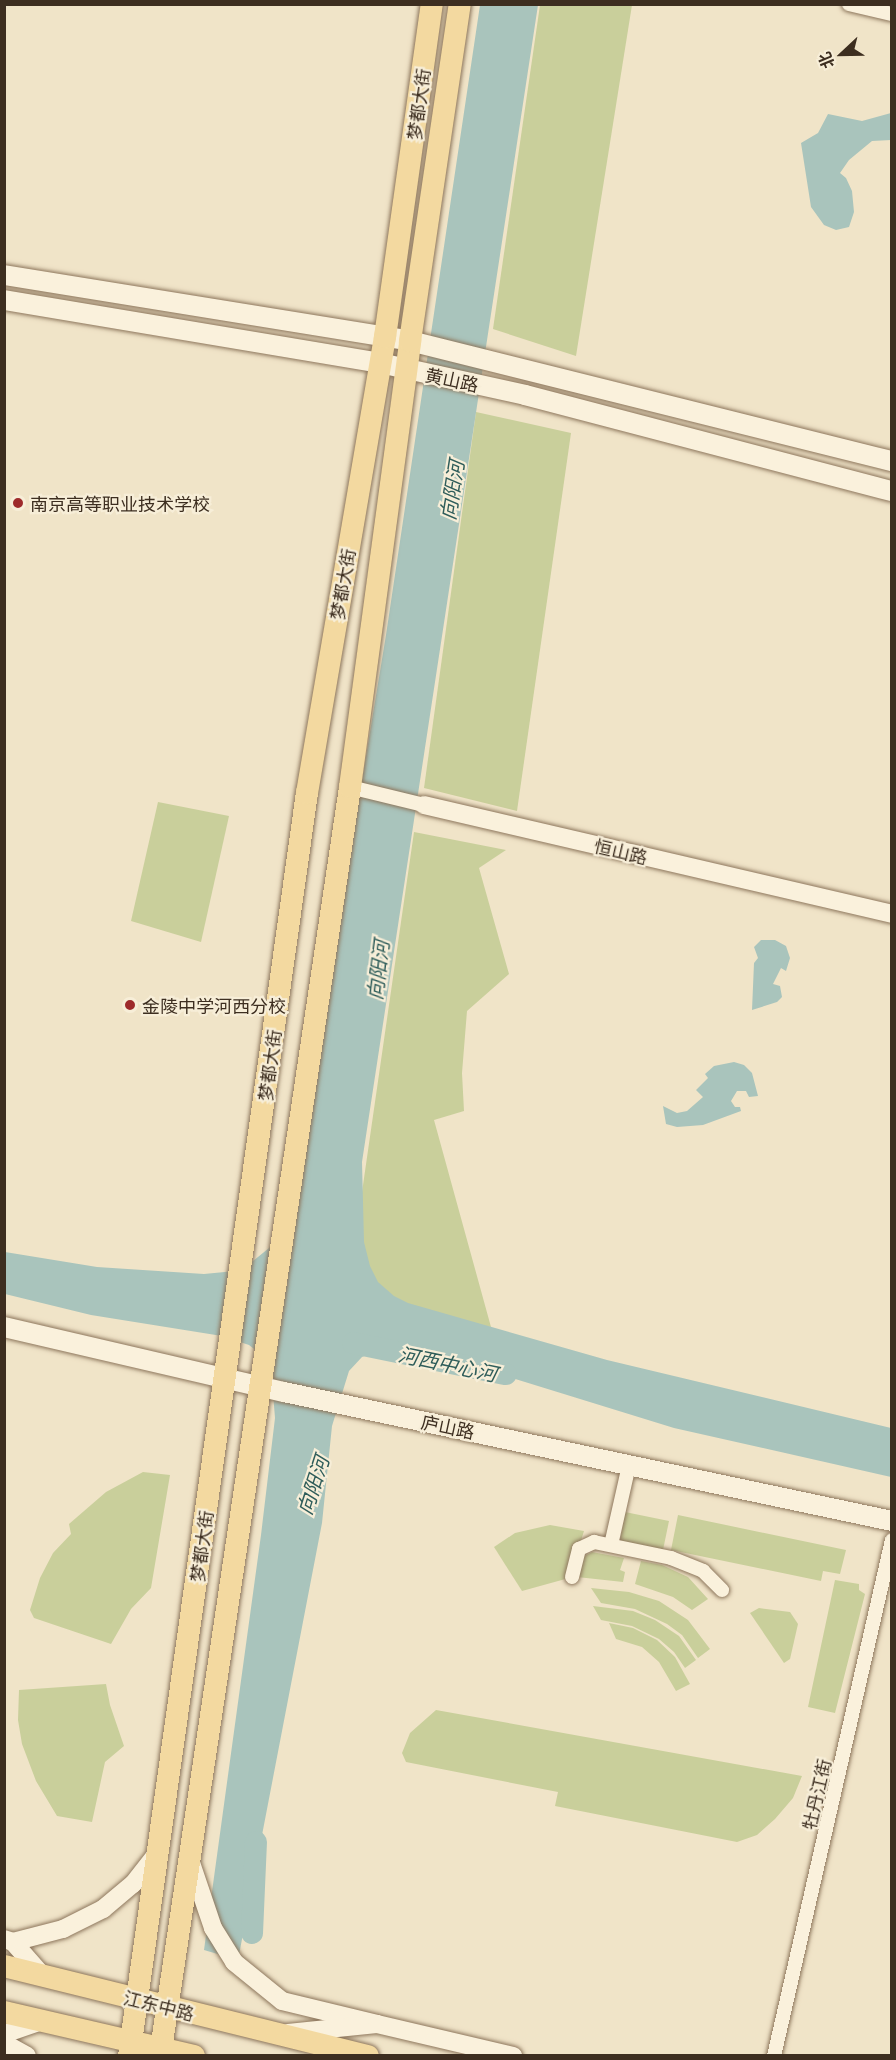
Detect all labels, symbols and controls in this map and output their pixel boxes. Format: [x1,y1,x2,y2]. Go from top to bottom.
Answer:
north arrow [812,24,872,84]
text: 北 [811,49,839,73]
street label: 梦都大街 [402,67,434,141]
street label: 黄山路 [423,363,481,395]
water label: 向阳河 [434,458,468,522]
place label: 南京高等职业技术学校 [30,492,210,514]
marker: 南京高等职业技术学校 [11,496,25,510]
street label: 梦都大街 [325,547,359,621]
street label: 恒山路 [592,834,650,868]
water label: 向阳河 [361,939,393,1001]
place label: 金陵中学河西分校 [142,994,286,1016]
marker: 金陵中学河西分校 [123,998,137,1012]
street label: 梦都大街 [253,1028,285,1102]
water label: 河西中心河 [397,1341,499,1385]
street label: 庐山路 [419,1410,477,1442]
water label: 向阳河 [291,1453,333,1517]
street label: 梦都大街 [185,1509,217,1583]
street label: 牡丹江街 [797,1756,835,1832]
street label: 江东中路 [121,1986,197,2024]

